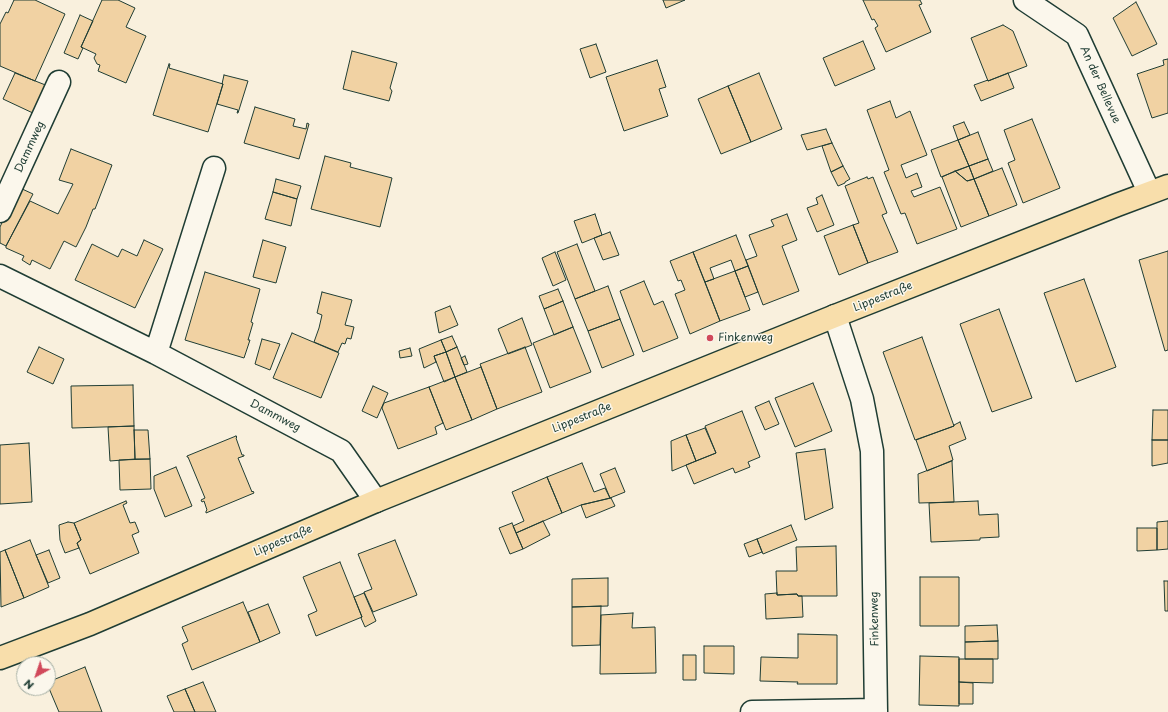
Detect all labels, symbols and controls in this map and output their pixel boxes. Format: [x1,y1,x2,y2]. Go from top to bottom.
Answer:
street label: An der Bellevue [1077,44,1123,126]
street label: Dammweg [12,119,48,175]
street label: Lippestraße [852,279,914,315]
place label: Finkenweg [718,331,773,345]
marker: Finkenweg [705,333,715,343]
street label: Dammweg [247,397,303,435]
street label: Lippestraße [551,400,613,436]
street label: Lippestraße [252,523,314,559]
street label: Finkenweg [868,591,882,647]
north arrow [16,656,56,696]
text: N [20,675,37,694]

